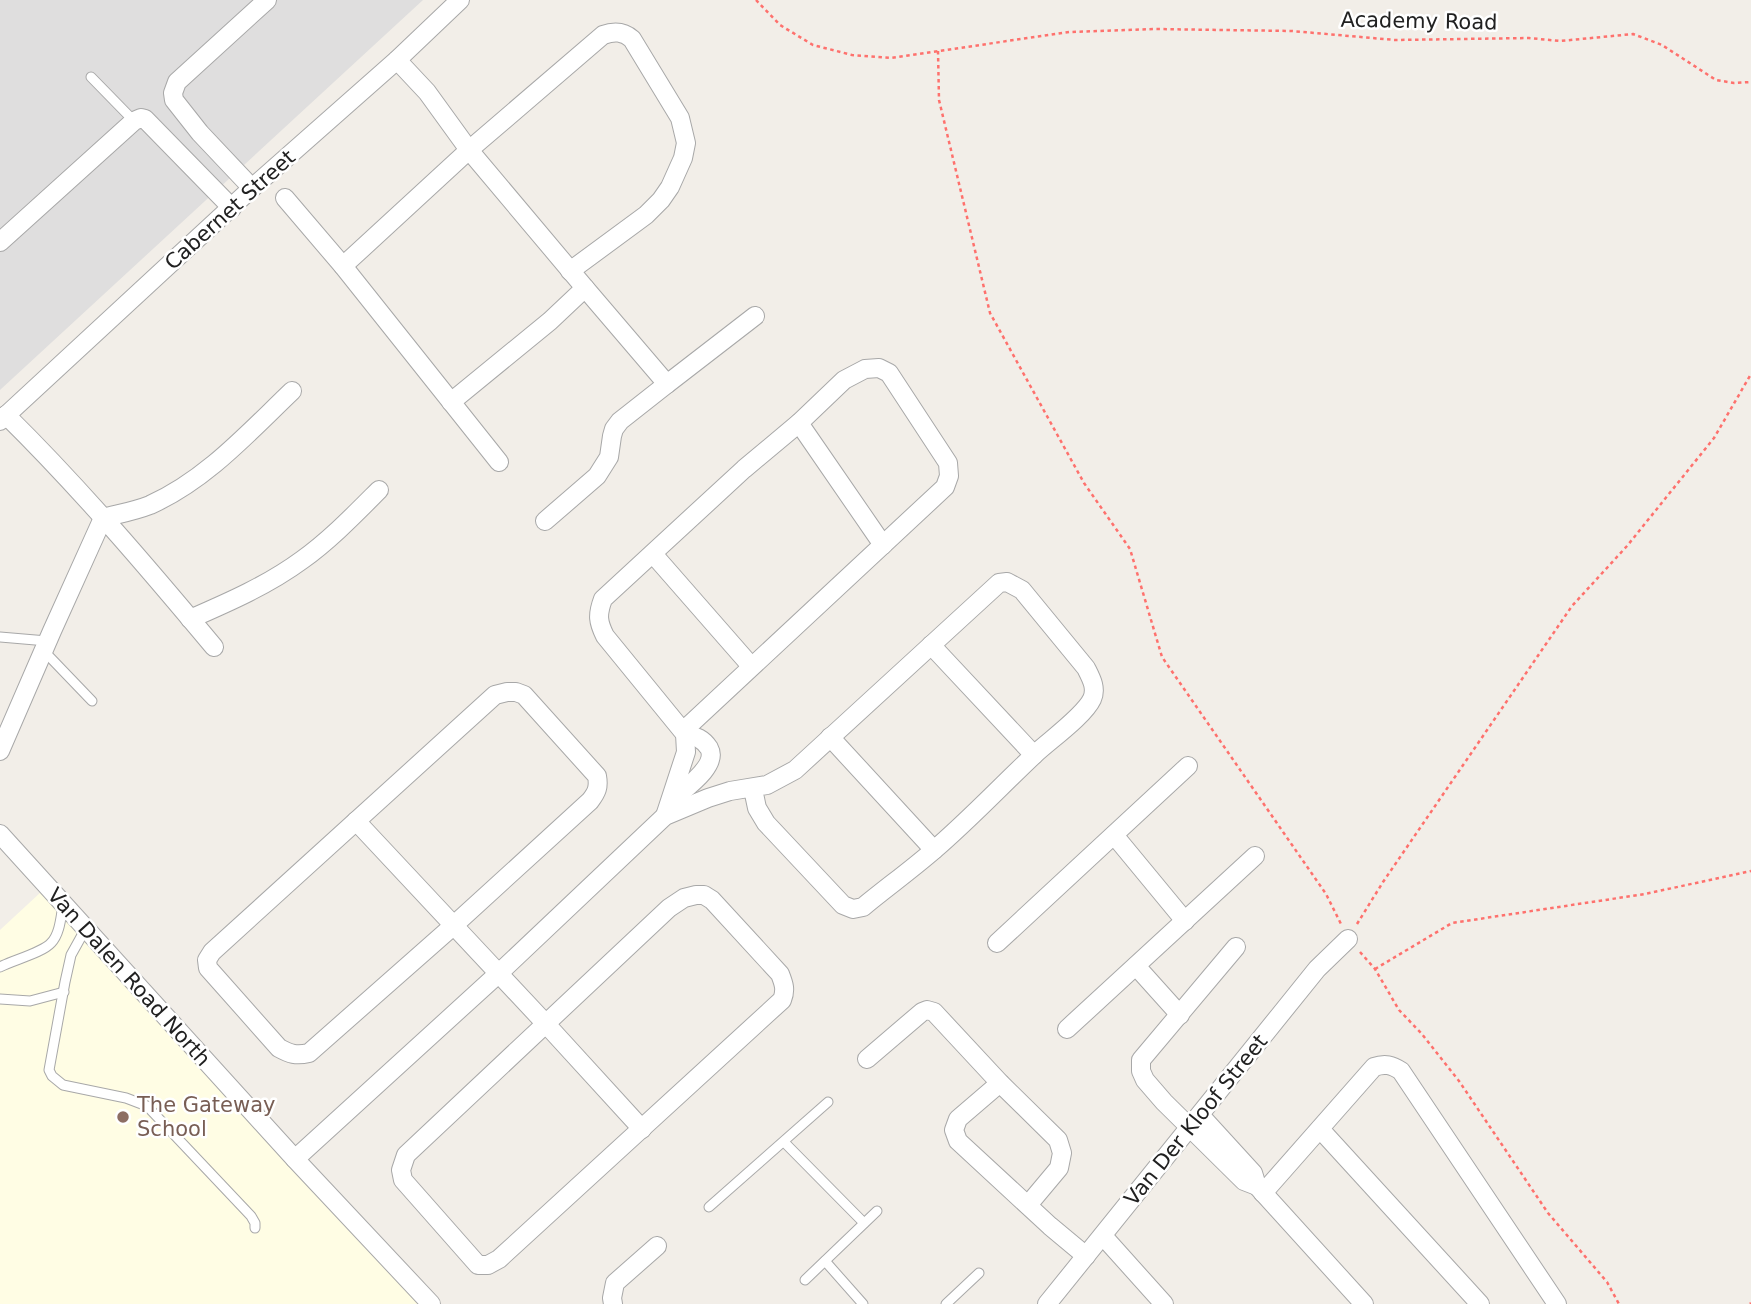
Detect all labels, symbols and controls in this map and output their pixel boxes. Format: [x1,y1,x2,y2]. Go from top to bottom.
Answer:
street label: Academy Road [1340,8,1498,34]
street label: Cabernet Street [160,145,300,275]
street label: Van Dalen Road North [43,883,215,1071]
street label: Van Der Kloof Street [1120,1030,1272,1210]
place label: The Gateway School [136,1093,276,1141]
marker: The Gateway School [115,1109,131,1125]

